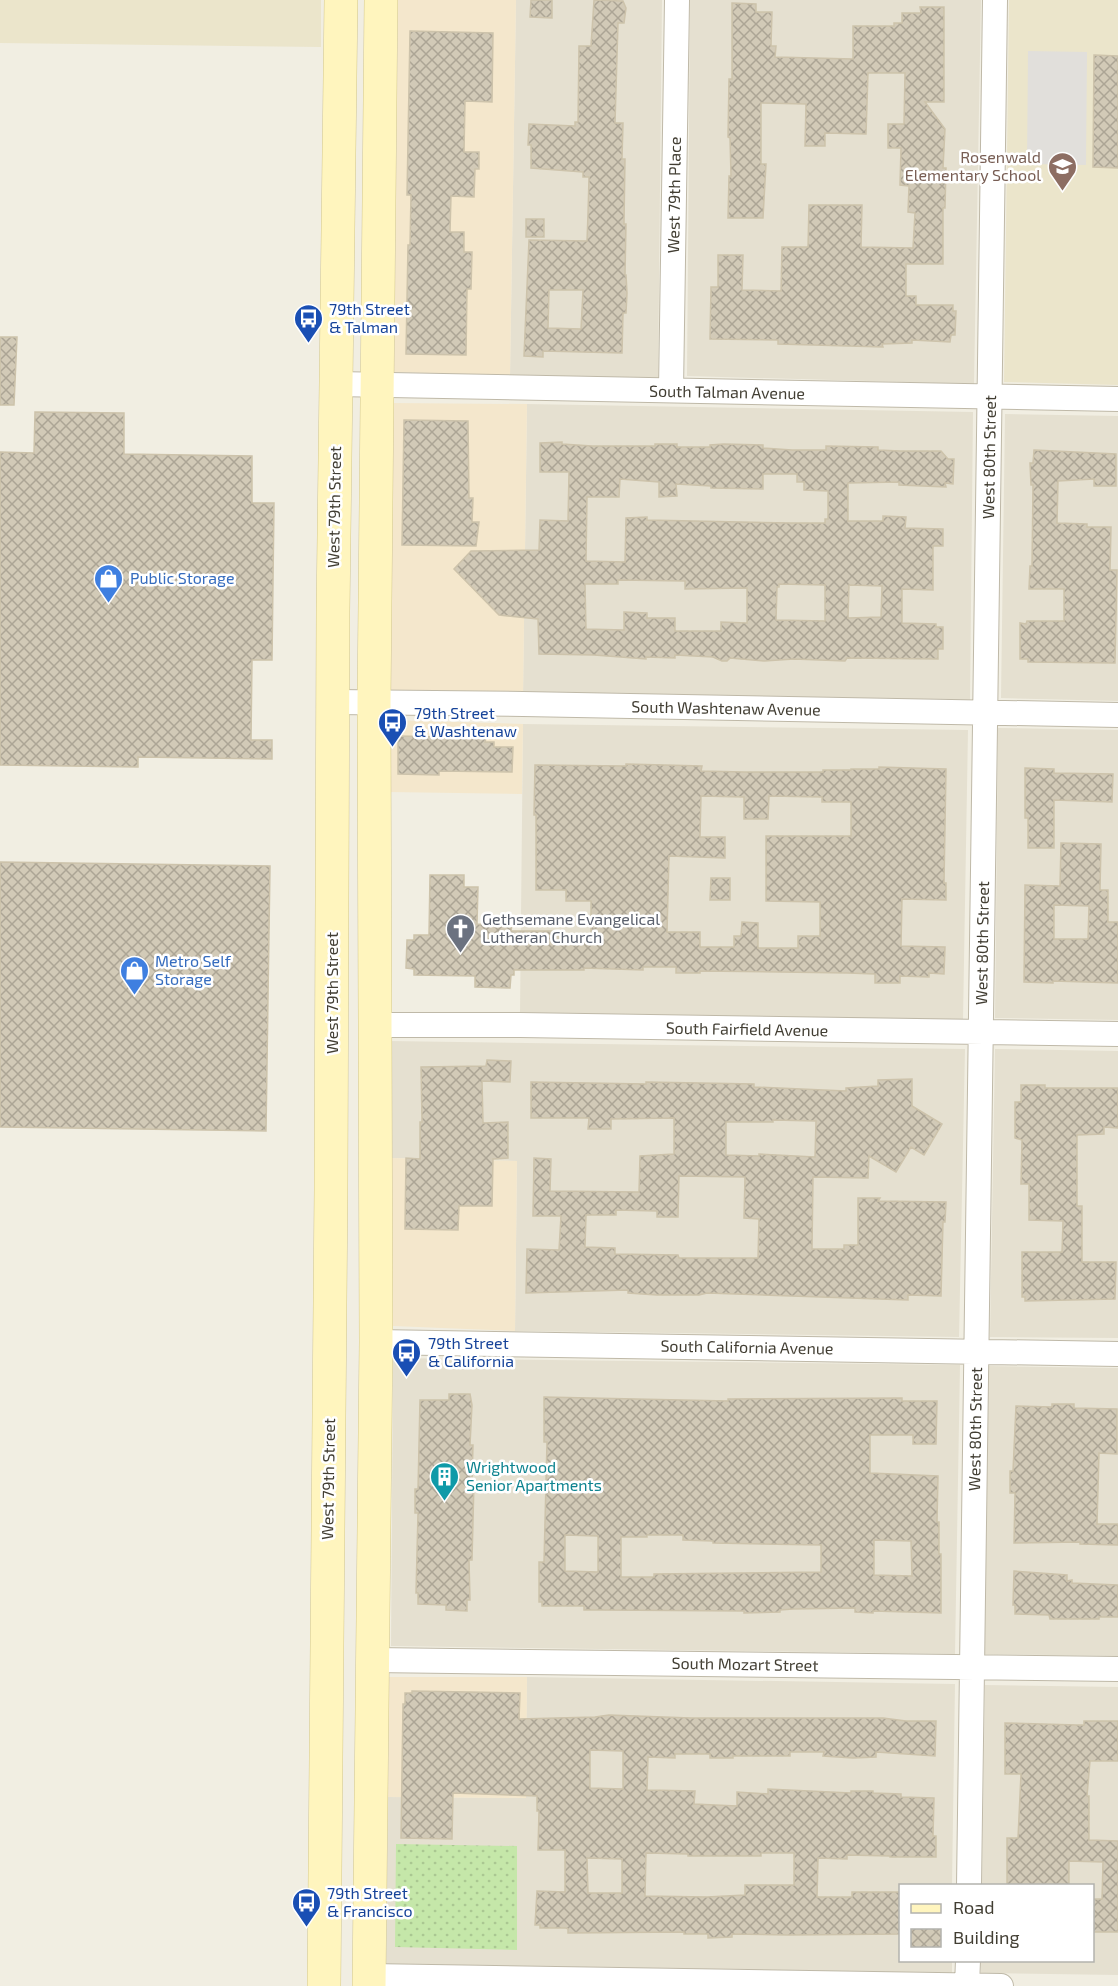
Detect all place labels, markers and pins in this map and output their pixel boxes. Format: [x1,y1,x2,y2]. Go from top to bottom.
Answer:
place label: Rosenwald Elementary School [905,147,1041,184]
school or university icon: Rosenwald Elementary School [1046,150,1078,192]
place label: 79th Street & Talman [329,299,410,336]
bus stop icon: 79th Street & Talman [292,302,324,344]
shop icon: Public Storage [93,562,125,604]
place label: Public Storage [130,568,235,587]
place label: 79th Street & Washtenaw [414,703,517,740]
bus stop icon: 79th Street & Washtenaw [377,706,409,748]
place label: Gethsemane Evangelical Lutheran Church [482,909,660,946]
church icon: Gethsemane Evangelical Lutheran Church [445,912,477,954]
place label: Metro Self Storage [155,951,232,988]
shop icon: Metro Self Storage [118,954,150,996]
place label: 79th Street & California [428,1333,514,1370]
bus stop icon: 79th Street & California [391,1336,423,1378]
place label: Wrightwood Senior Apartments [466,1457,602,1494]
building icon: Wrightwood Senior Apartments [429,1460,461,1502]
place label: 79th Street & Francisco [327,1883,412,1920]
bus stop icon: 79th Street & Francisco [290,1886,322,1928]

